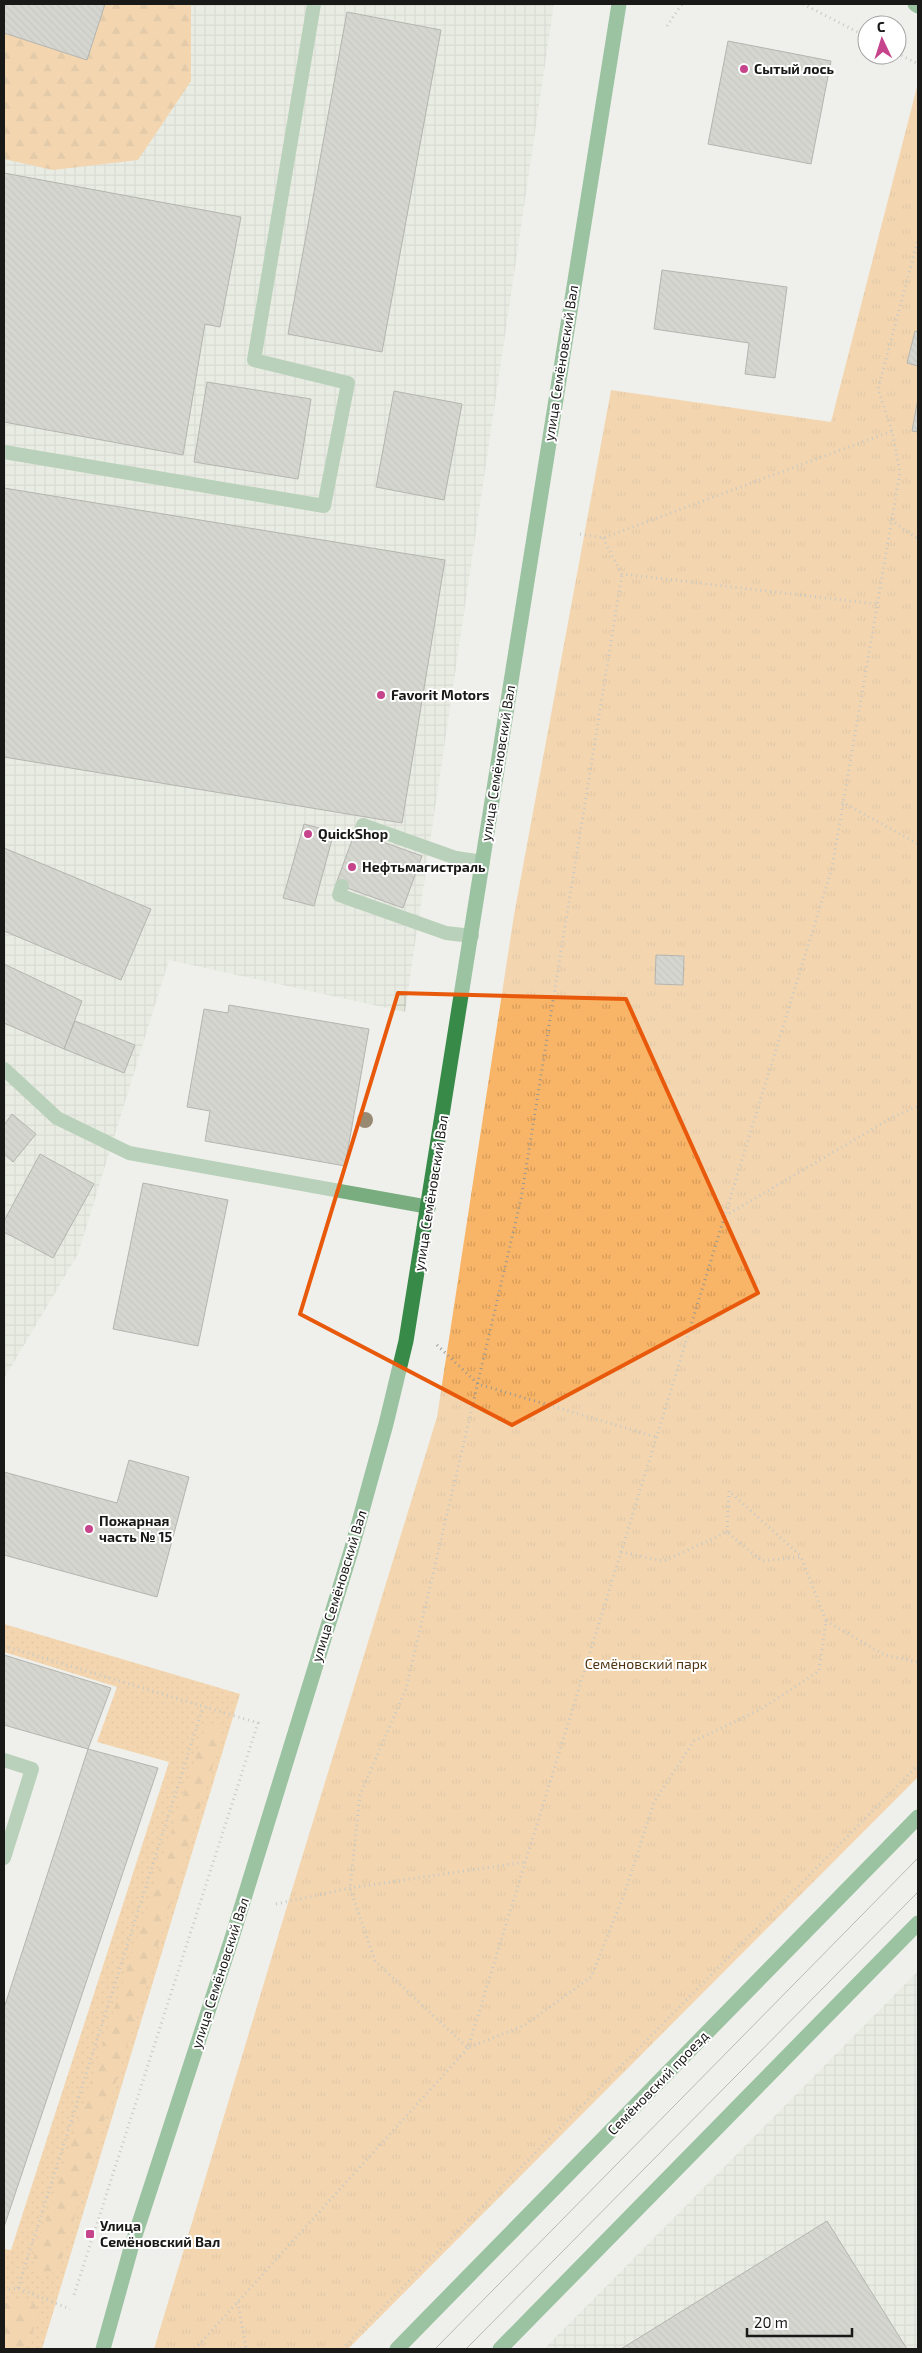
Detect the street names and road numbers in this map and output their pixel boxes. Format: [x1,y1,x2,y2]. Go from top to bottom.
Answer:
street label: улица Семёновский Вал [540,284,581,442]
street label: улица Семёновский Вал [477,684,518,842]
street label: улица Семёновский Вал [410,1114,451,1272]
street label: улица Семёновский Вал [307,1508,370,1664]
street label: улица Семёновский Вал [187,1895,252,2050]
street label: Семёновский проезд [604,2027,712,2138]

